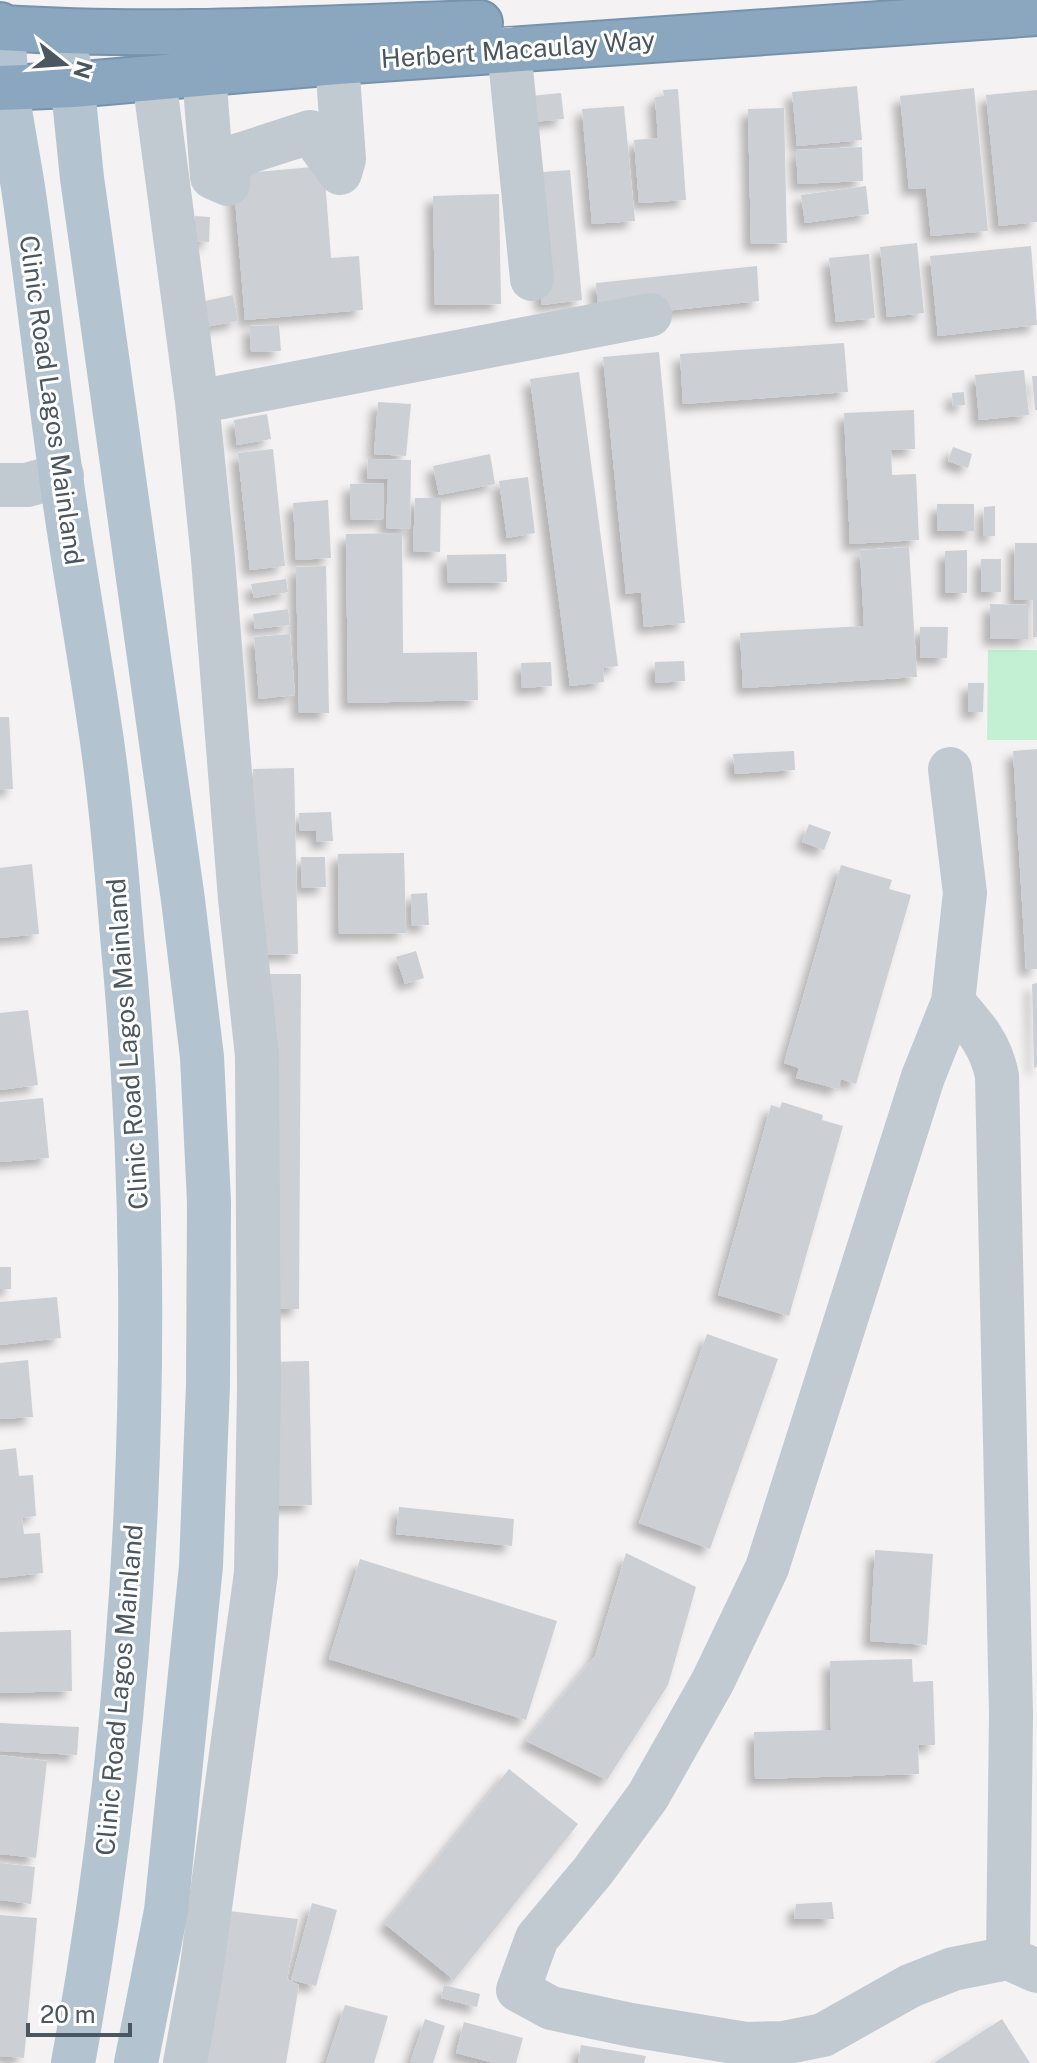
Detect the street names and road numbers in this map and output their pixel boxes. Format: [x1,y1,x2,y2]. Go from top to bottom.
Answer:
street label: Herbert Macaulay Way [380,24,656,74]
street label: Clinic Road Lagos Mainland [14,233,90,567]
street label: Clinic Road Lagos Mainland [100,877,154,1211]
street label: Clinic Road Lagos Mainland [89,1523,149,1857]

